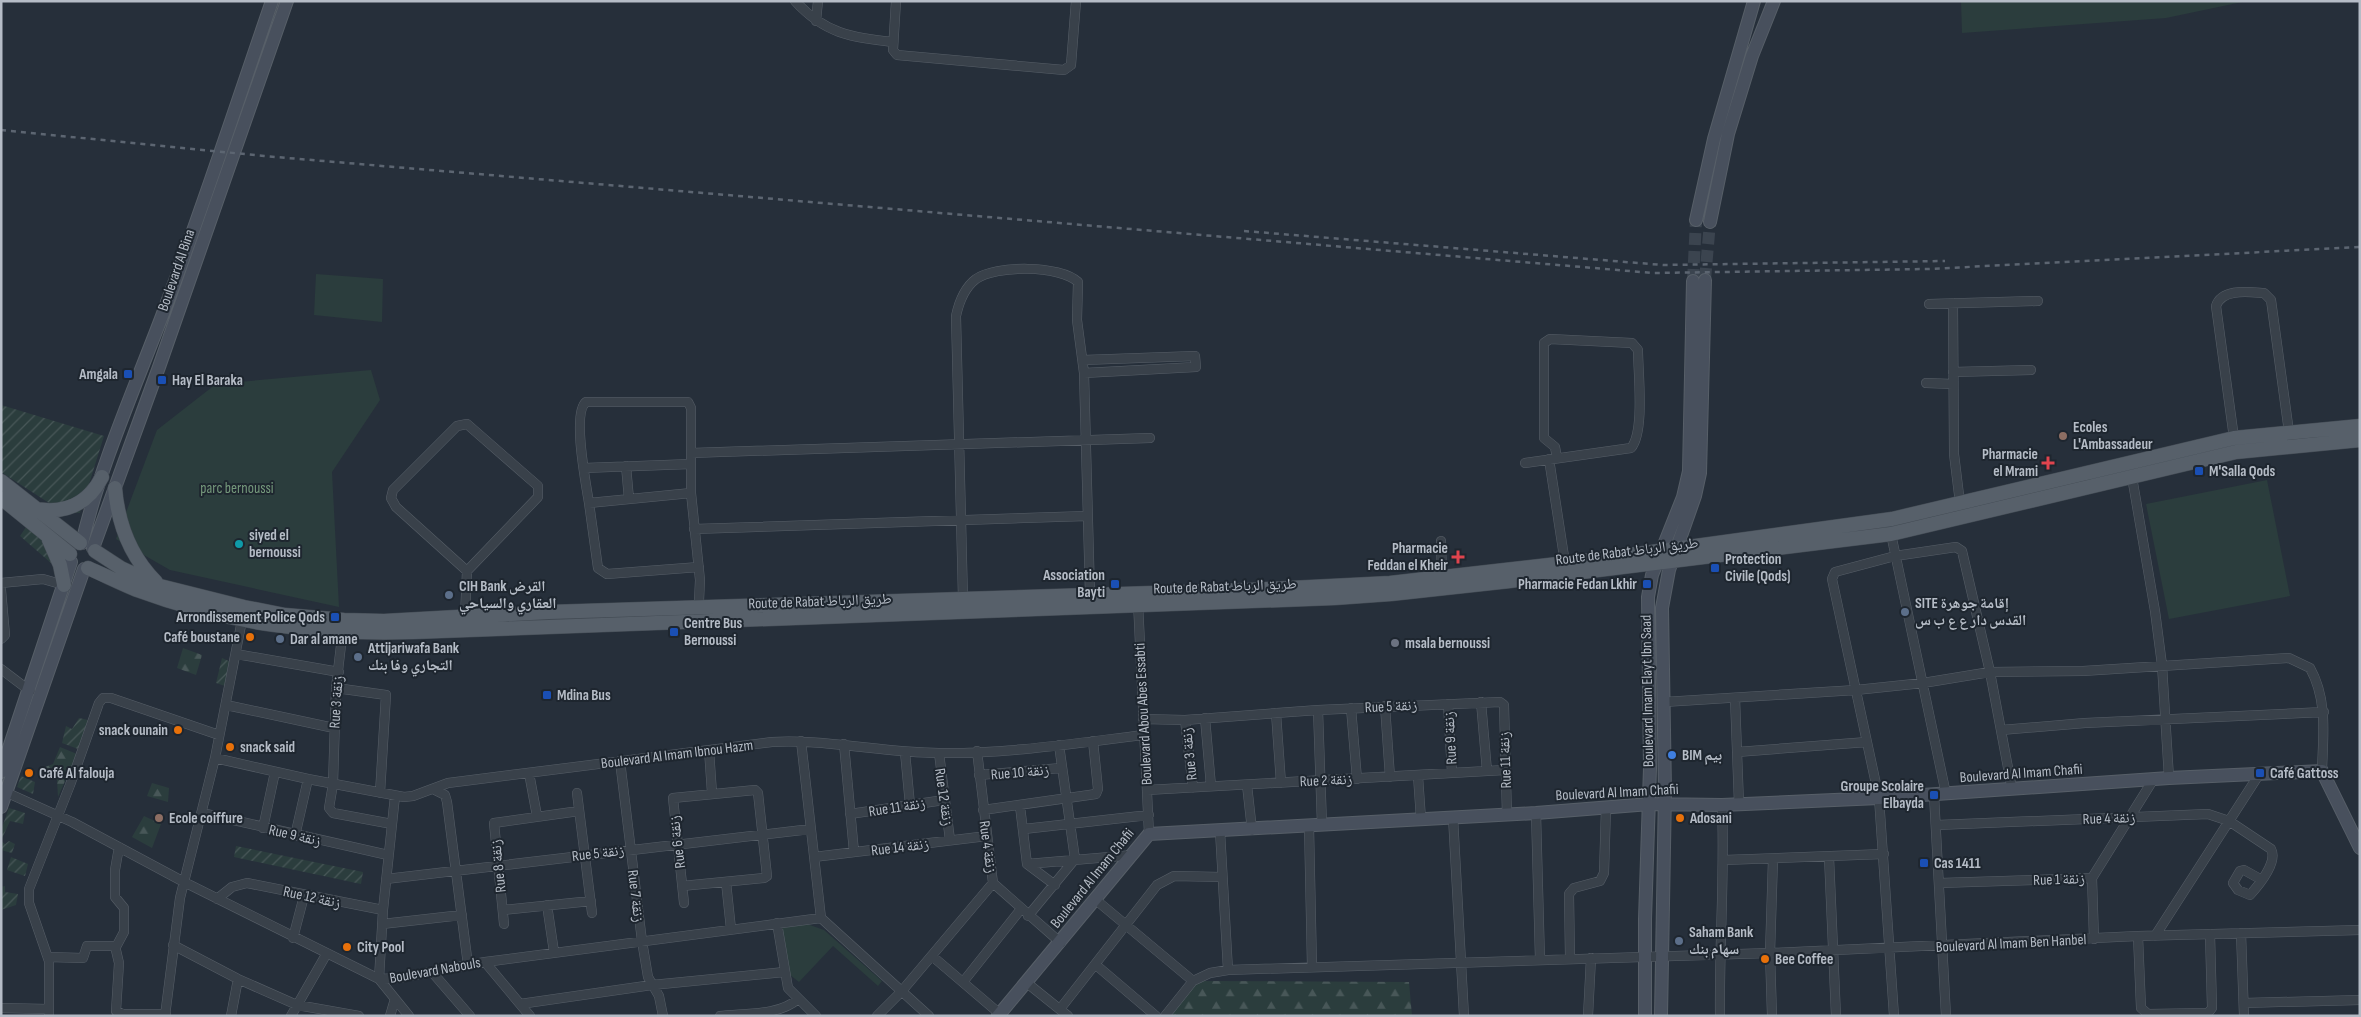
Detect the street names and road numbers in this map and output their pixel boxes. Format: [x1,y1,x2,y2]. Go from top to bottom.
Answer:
street label: Boulevard Al Bina [154,226,199,314]
street label: Route de Rabat طريق الرباط [1555,533,1700,570]
street label: Route de Rabat طريق الرباط [1153,574,1297,599]
street label: Route de Rabat طريق الرباط [748,589,892,614]
street label: Boulevard Imam Elayt Ibn Saad [1637,615,1658,767]
street label: Boulevard Abou Abes Essabti [1130,642,1157,786]
street label: Rue 3 زنقة [325,675,348,729]
street label: Rue 5 زنقة [1364,696,1418,717]
street label: Rue 9 زنقة [1440,711,1461,765]
street label: Rue 3 زنقة [1177,726,1202,781]
street label: Rue 11 زنقة [1495,731,1516,789]
street label: Boulevard Al Imam Ibnou Hazm [600,736,754,773]
street label: Rue 10 زنقة [990,760,1050,785]
street label: Boulevard Al Imam Chafii [1959,760,2083,787]
street label: Rue 12 زنقة [930,767,957,827]
street label: Rue 2 زنقة [1299,770,1353,791]
street label: Boulevard Al Imam Chafii [1555,780,1679,805]
street label: Rue 11 زنقة [867,794,927,821]
street label: Rue 4 زنقة [2082,808,2136,829]
street label: Rue 6 زنقة [665,814,690,869]
street label: Rue 9 زنقة [267,820,323,851]
street label: Rue 4 زنقة [974,820,1001,875]
street label: Boulevard Al Imam Chafii [1046,824,1139,932]
street label: Rue 14 زنقة [870,835,930,860]
street label: Rue 8 زنقة [486,838,511,893]
street label: Rue 5 زنقة [571,841,625,866]
street label: Rue 7 زنقة [623,869,648,923]
street label: Rue 1 زنقة [2033,869,2085,890]
street label: Rue 12 زنقة [281,882,342,913]
street label: Boulevard Al Imam Ben Hanbel [1935,930,2087,957]
street label: Boulevard Nabouls [388,953,482,988]

